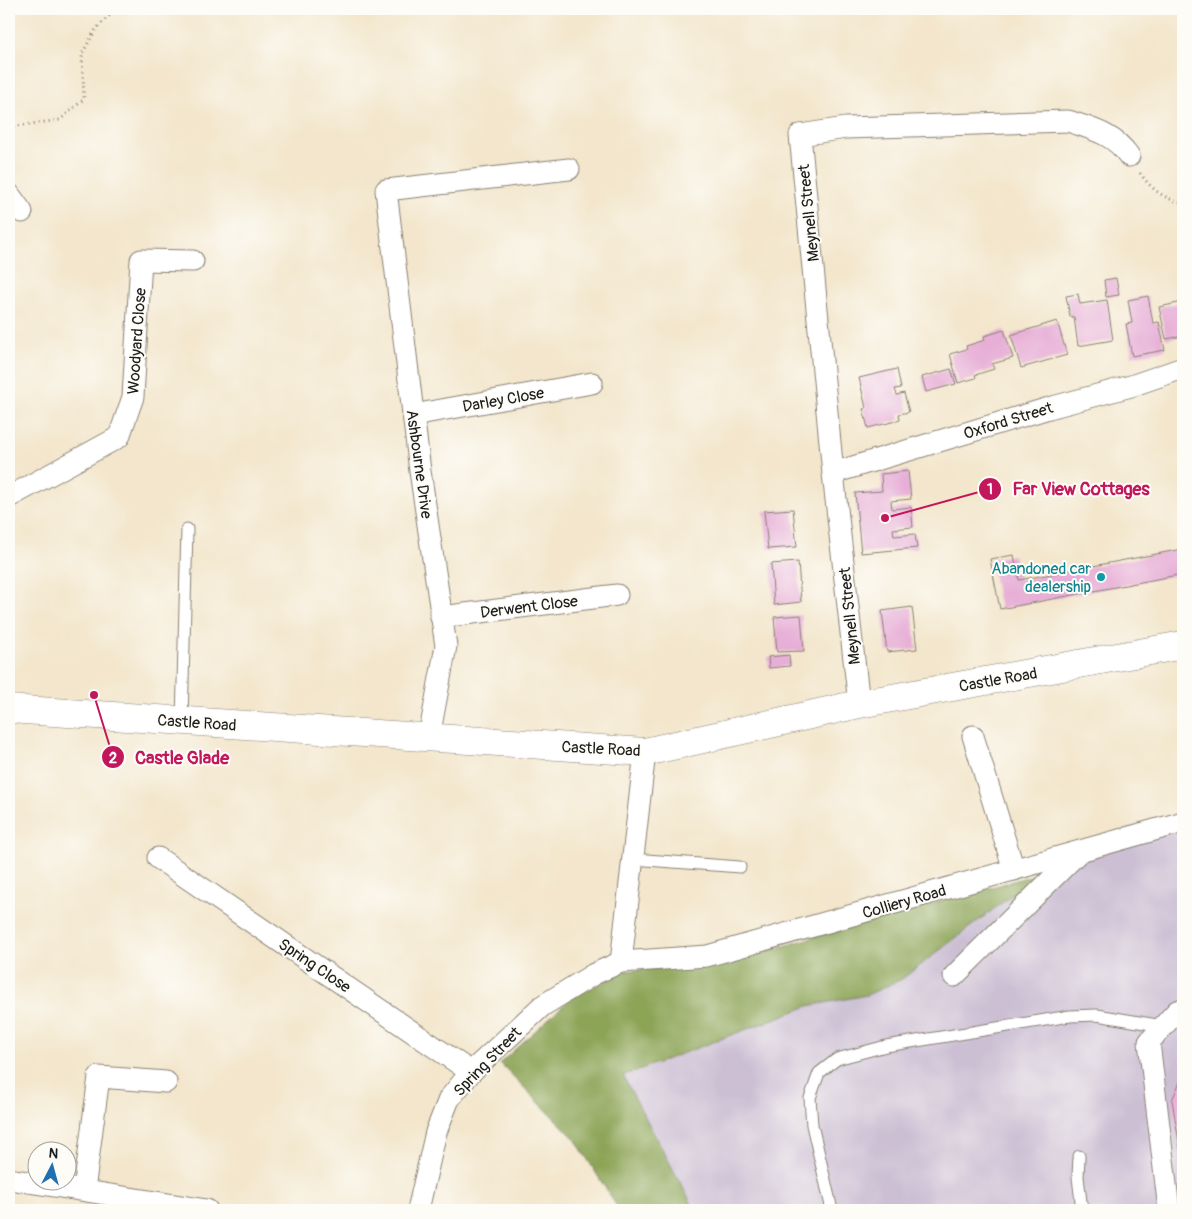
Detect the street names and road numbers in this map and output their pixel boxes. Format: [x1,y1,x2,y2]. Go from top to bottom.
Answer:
street label: Meynell Street [794,163,824,263]
street label: Woodyard Close [123,287,151,395]
street label: Darley Close [461,383,546,417]
street label: Oxford Street [961,398,1056,444]
street label: Ashbourne Drive [401,408,437,520]
street label: Meynell Street [835,566,865,666]
street label: Derwent Close [479,591,579,623]
street label: Castle Road [957,663,1039,697]
street label: Castle Road [157,710,237,736]
street label: Castle Road [561,737,641,761]
street label: Colliery Road [860,881,948,923]
street label: Spring Close [274,934,355,997]
street label: Spring Street [450,1022,526,1101]

